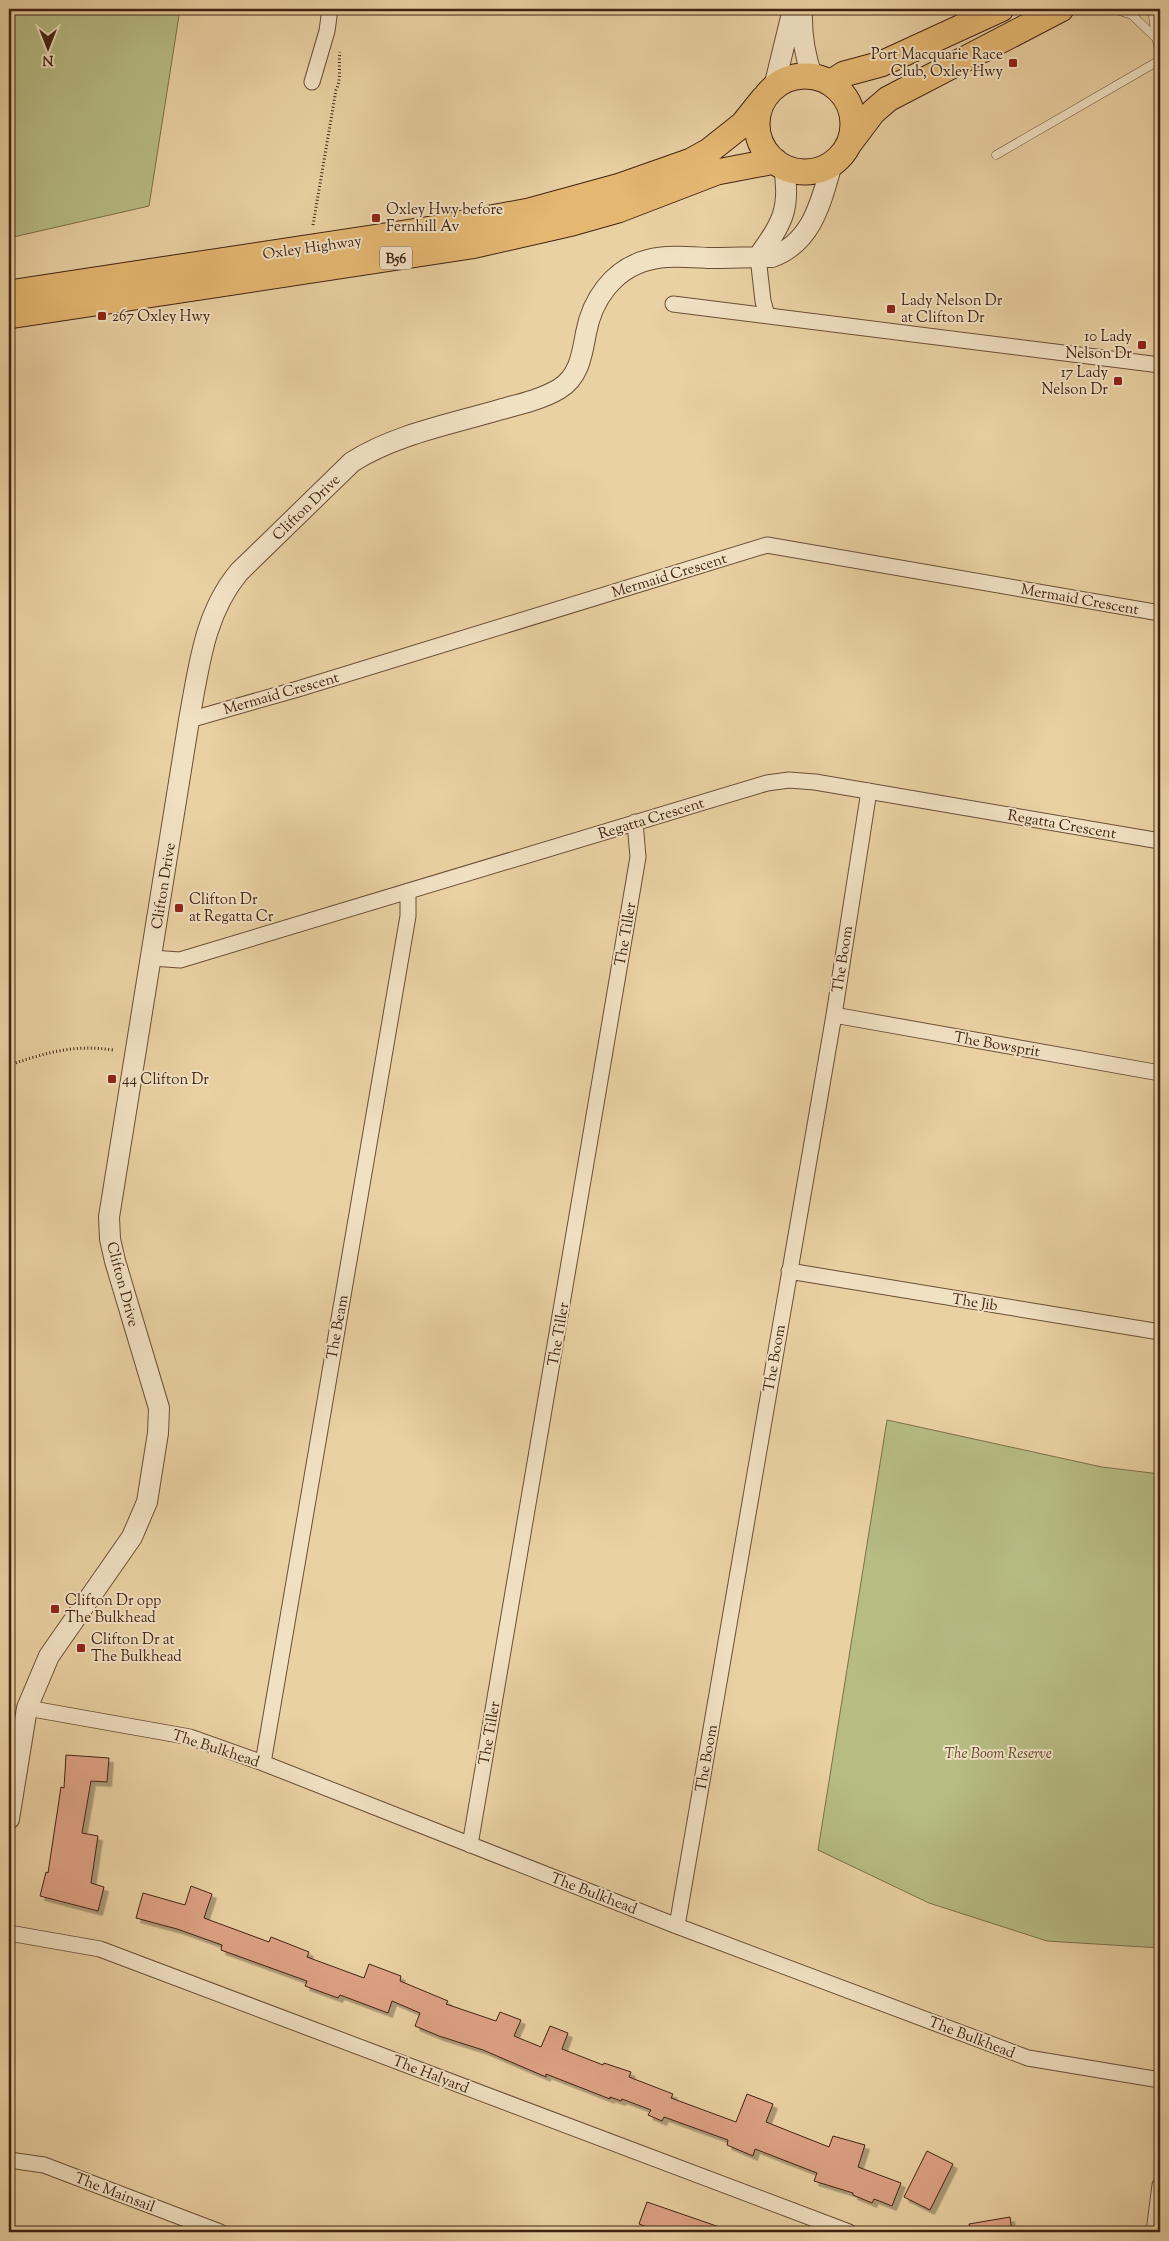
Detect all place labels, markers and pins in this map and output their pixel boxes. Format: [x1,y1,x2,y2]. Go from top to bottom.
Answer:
place label: Port Macquarie Race Club, Oxley Hwy [871,45,1004,83]
marker: Port Macquarie Race Club, Oxley Hwy [1007,57,1019,69]
place label: Oxley Hwy before Fernhill Av [386,200,503,238]
marker: Oxley Hwy before Fernhill Av [370,212,382,224]
place label: Lady Nelson Dr at Clifton Dr [901,291,1003,329]
marker: Lady Nelson Dr at Clifton Dr [885,303,897,315]
place label: 267 Oxley Hwy [112,307,211,328]
marker: 267 Oxley Hwy [96,310,108,322]
place label: 10 Lady Nelson Dr [1065,327,1133,365]
marker: 10 Lady Nelson Dr [1136,339,1148,351]
place label: 17 Lady Nelson Dr [1041,363,1109,401]
marker: 17 Lady Nelson Dr [1112,375,1124,387]
place label: Clifton Dr at Regatta Cr [189,890,274,928]
marker: Clifton Dr at Regatta Cr [173,902,185,914]
place label: 44 Clifton Dr [122,1070,209,1091]
marker: 44 Clifton Dr [106,1073,118,1085]
place label: Clifton Dr opp The Bulkhead [65,1591,161,1629]
marker: Clifton Dr opp The Bulkhead [49,1603,61,1615]
place label: Clifton Dr at The Bulkhead [91,1630,182,1668]
marker: Clifton Dr at The Bulkhead [75,1642,87,1654]

